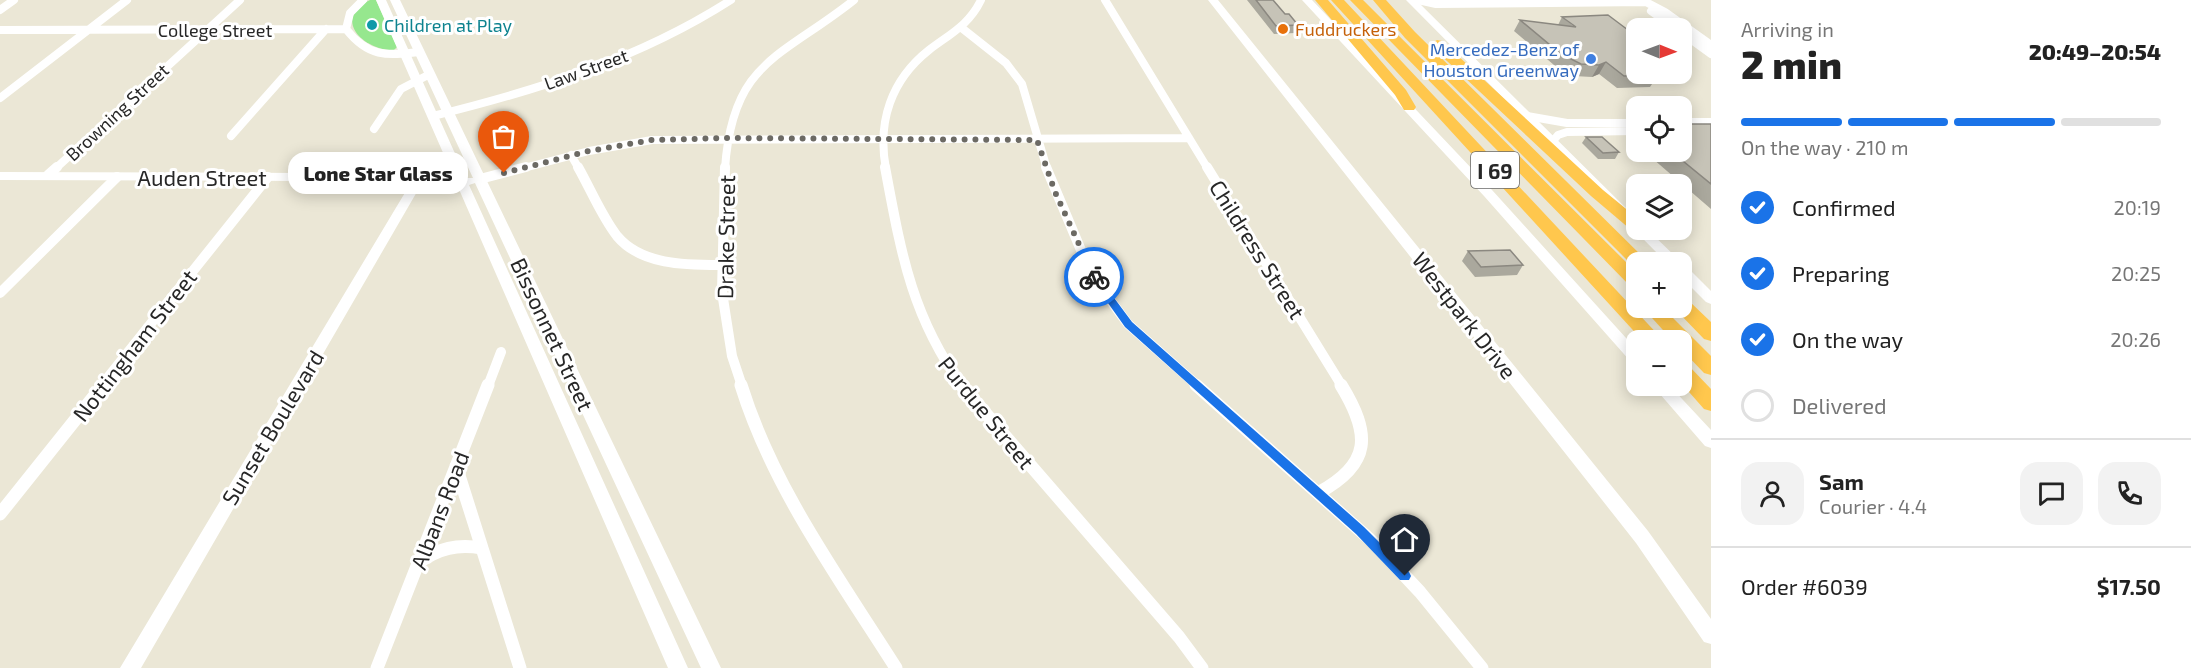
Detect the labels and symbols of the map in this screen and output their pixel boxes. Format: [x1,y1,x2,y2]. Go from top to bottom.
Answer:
place label: Children at Play [384,14,513,36]
marker: Children at Play [365,18,379,32]
place label: Fuddruckers [1295,18,1397,40]
north arrow [1626,18,1692,84]
street label: College Street [158,19,272,41]
marker: Fuddruckers [1276,22,1290,36]
place label: Mercedez-Benz of Houston Greenway [1424,38,1580,81]
street label: Law Street [541,44,631,94]
marker: Mercedez-Benz of Houston Greenway [1584,52,1598,66]
street label: Browning Street [61,59,173,165]
pin [478,111,529,173]
callout: Lone Star Glass [288,152,468,194]
road number: I 69 [1471,152,1519,188]
street label: Auden Street [137,164,267,190]
street label: Drake Street [711,175,739,299]
street label: Childress Street [1205,175,1311,323]
street label: Westpark Drive [1407,246,1523,384]
courier [1064,247,1124,307]
street label: Bissonnet Street [506,253,600,415]
street label: Nottingham Street [67,264,201,426]
street label: Sunset Boulevard [216,345,328,509]
street label: Purdue Street [934,351,1040,473]
street label: Albans Road [405,447,473,573]
pin [1379,514,1430,576]

